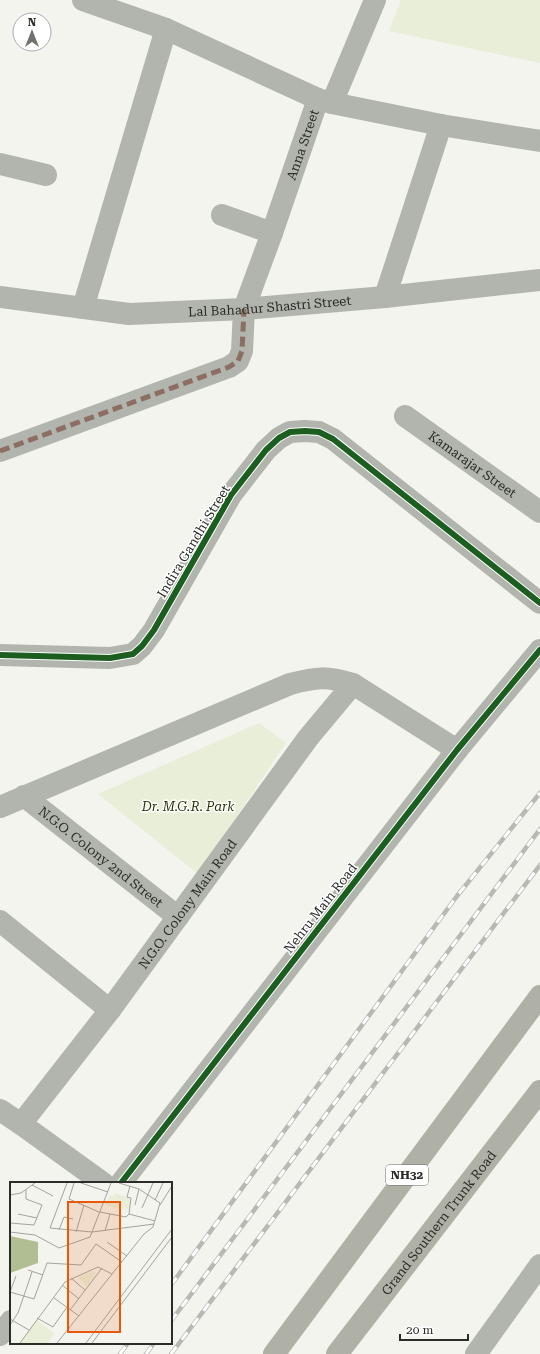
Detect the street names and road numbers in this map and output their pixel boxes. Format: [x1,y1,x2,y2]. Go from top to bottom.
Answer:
street label: Anna Street [284,107,322,182]
street label: Lal Bahadur Shastri Street [188,293,352,319]
street label: Kamarajar Street [425,428,519,501]
street label: Indira Gandhi Street [154,482,233,600]
street label: N.G.O. Colony 2nd Street [36,804,166,910]
street label: N.G.O. Colony Main Road [136,836,240,972]
street label: Nehru Main Road [281,860,360,956]
street label: Grand Southern Trunk Road [378,1147,500,1298]
road number: NH32 [386,1165,428,1185]

